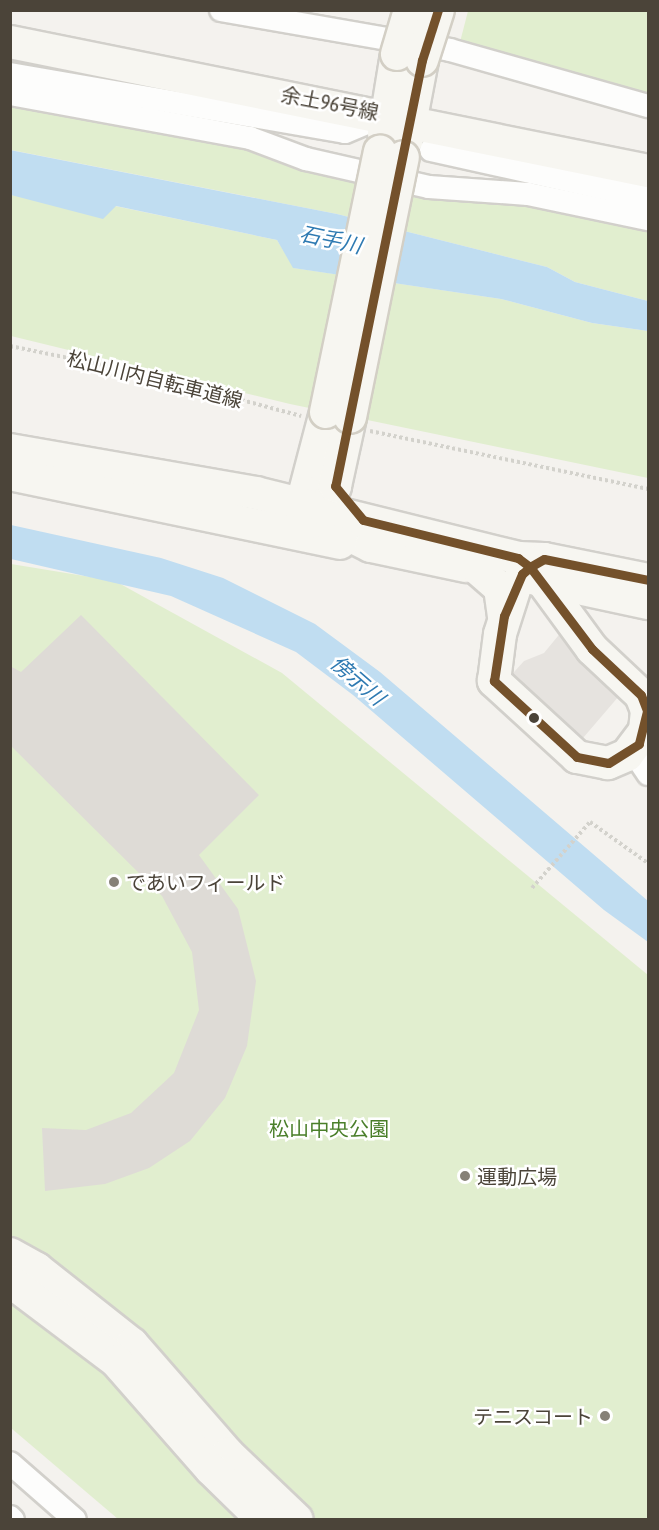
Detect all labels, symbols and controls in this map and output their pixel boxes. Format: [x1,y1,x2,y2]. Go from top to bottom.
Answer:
street label: 余土96号線 [279,82,381,124]
water label: 石手川 [298,220,364,258]
street label: 松山川内自転車道線 [65,346,245,412]
water label: 傍示川 [326,650,390,710]
unlabelled marker [528,712,540,724]
place label: であいフィールド [126,870,286,894]
marker: であいフィールド [107,875,121,889]
park label: 松山中央公園 [269,1116,389,1140]
place label: 運動広場 [477,1164,557,1188]
marker: 運動広場 [458,1169,472,1183]
place label: テニスコート [473,1404,593,1428]
marker: テニスコート [598,1409,612,1423]

